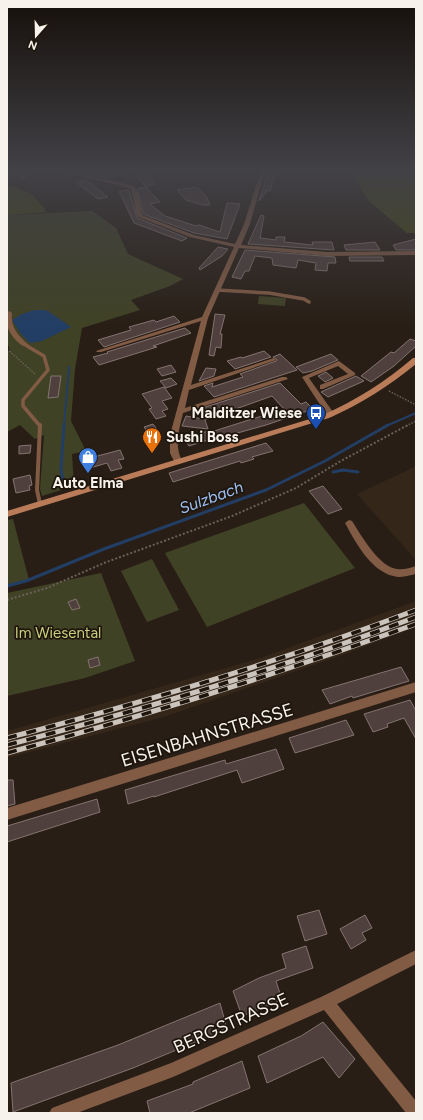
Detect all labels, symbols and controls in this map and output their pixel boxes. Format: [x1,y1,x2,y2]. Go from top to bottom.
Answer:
north arrow [16,16,56,56]
text: N [27,37,39,52]
bus stop icon: Malditzer Wiese [305,402,327,430]
place label: Malditzer Wiese [192,404,303,422]
restaurant icon: Sushi Boss [141,426,163,454]
place label: Sushi Boss [166,428,239,446]
shop icon: Auto Elma [77,446,99,474]
place label: Auto Elma [52,474,124,492]
water label: Sulzbach [177,477,246,518]
park label: Im Wiesental [15,624,101,642]
street label: EISENBAHNSTRASSE [118,698,296,772]
street label: BERGSTRASSE [170,988,292,1058]

